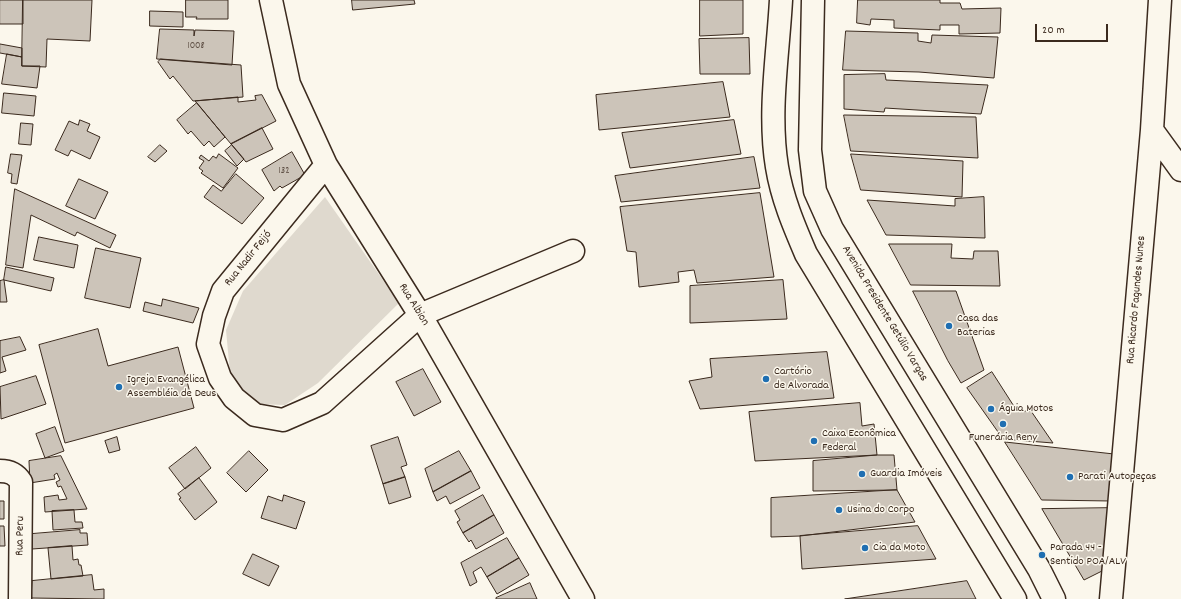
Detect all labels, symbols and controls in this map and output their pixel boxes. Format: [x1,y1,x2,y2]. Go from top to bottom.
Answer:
scale bar [1037,16,1110,42]
text: 20 m [1042,22,1065,39]
house number: 1008 [187,41,205,53]
house number: 132 [279,166,289,178]
street label: Rua Nadir Feijó [222,228,276,290]
street label: Rua Ricardo Fagundes Nunes [1124,235,1150,365]
street label: Avenida Presidente Getúlio Vargas [838,244,930,384]
street label: Rua Albion [394,281,432,329]
place label: Casa das Baterias [957,312,998,340]
marker: Casa das Baterias [944,321,954,331]
place label: Cartório de Alvorada [774,365,829,393]
place label: Igreja Evangélica Assembléia de Deus [127,373,216,401]
marker: Cartório de Alvorada [761,374,771,384]
marker: Igreja Evangélica Assembléia de Deus [114,382,124,392]
place label: Águia Motos [999,402,1053,416]
marker: Águia Motos [986,404,996,414]
marker: Funerária Reny [998,419,1008,429]
place label: Caixa Econômica Federal [822,427,896,455]
place label: Funerária Reny [969,431,1037,445]
marker: Caixa Econômica Federal [809,436,819,446]
place label: Guardia Imóveis [870,467,942,481]
marker: Guardia Imóveis [857,469,867,479]
place label: Parati Autopeças [1078,470,1156,484]
marker: Parati Autopeças [1065,472,1075,482]
place label: Usina do Corpo [847,503,914,517]
marker: Usina do Corpo [834,505,844,515]
street label: Rua Peru [13,516,29,556]
place label: Cia da Moto [873,541,926,555]
place label: Parada 44 - Sentido POA/ALV [1050,541,1126,569]
marker: Cia da Moto [860,543,870,553]
marker: Parada 44 - Sentido POA/ALV [1037,550,1047,560]

